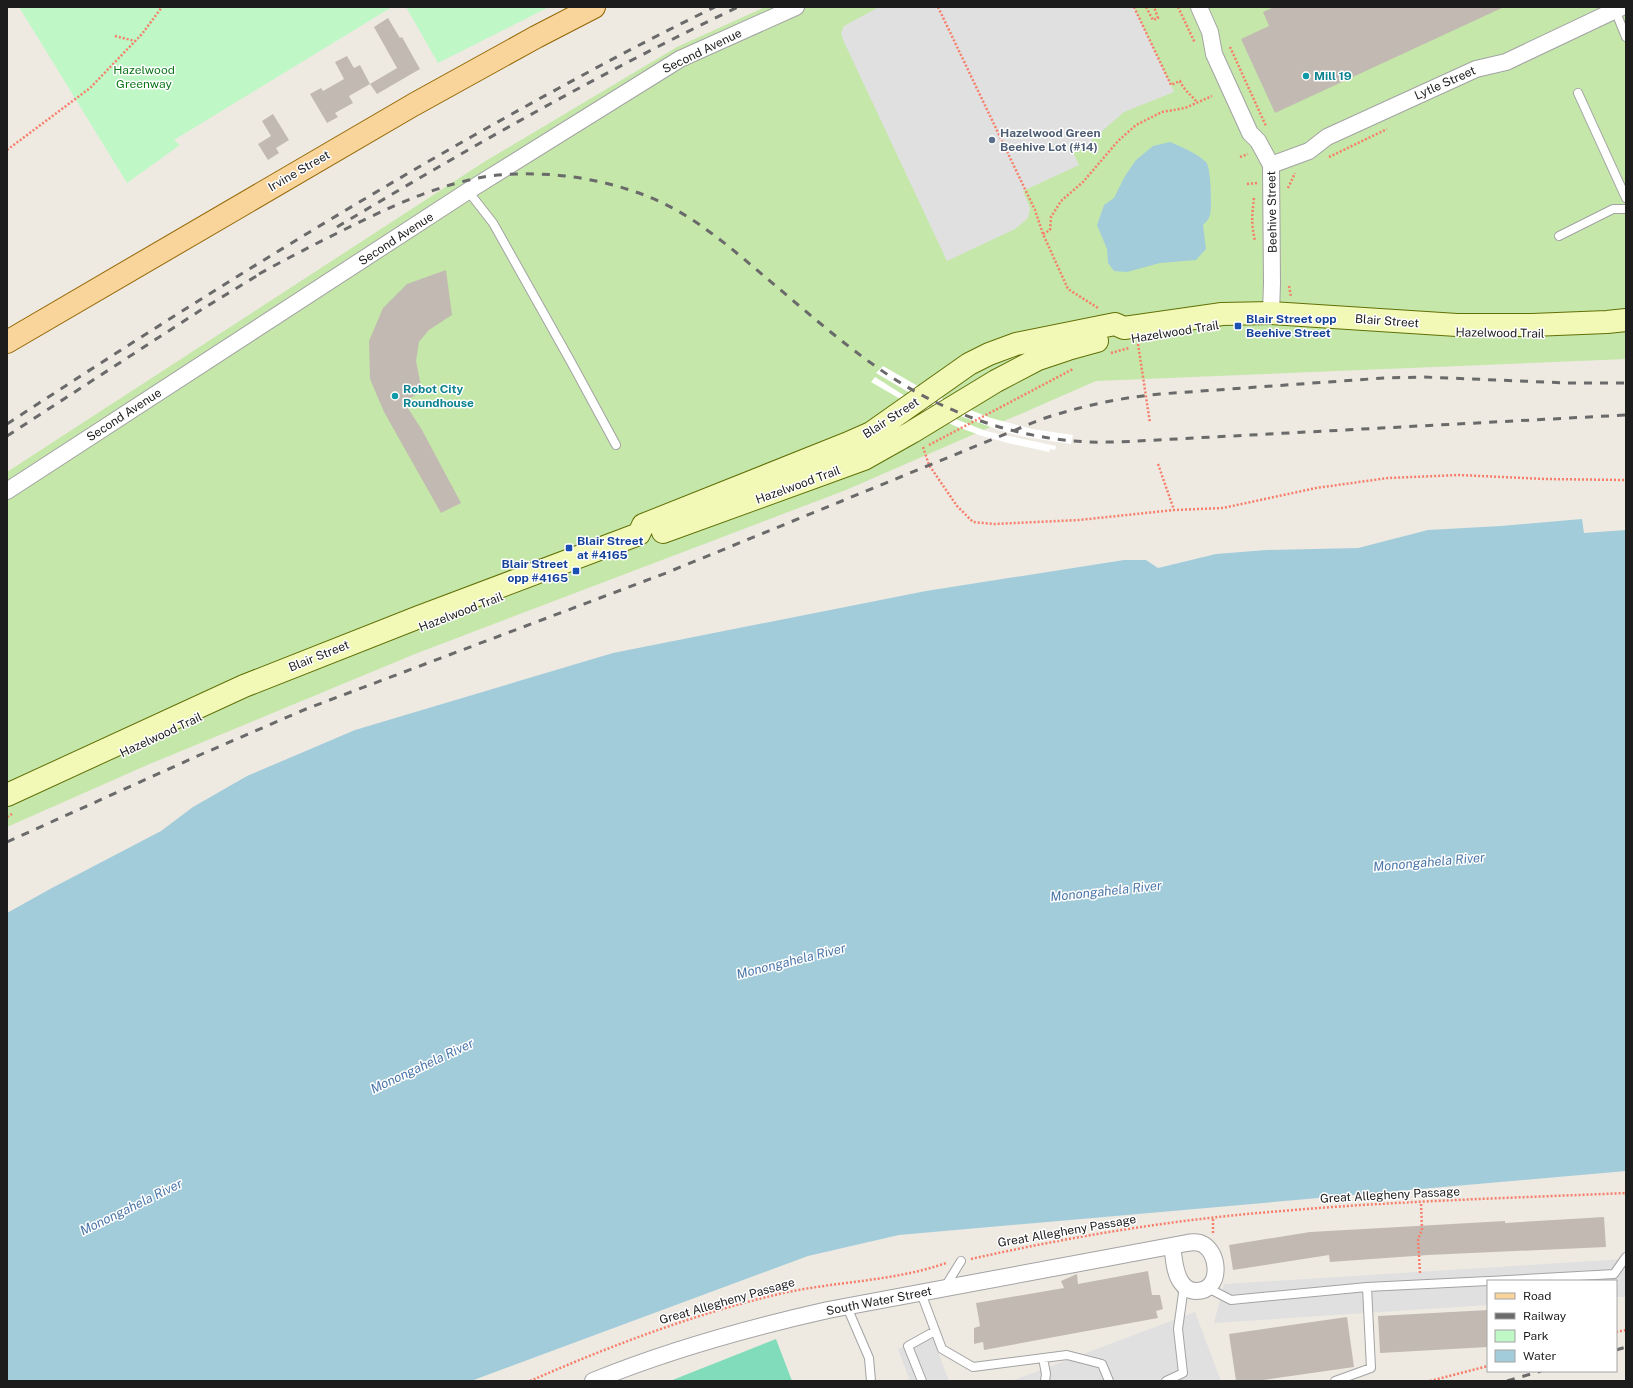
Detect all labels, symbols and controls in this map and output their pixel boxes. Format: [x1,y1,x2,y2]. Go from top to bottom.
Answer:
street label: Second Avenue [660,26,744,76]
park label: Hazelwood Greenway [113,63,175,91]
street label: Lytle Street [1412,63,1478,103]
place label: Mill 19 [1314,69,1352,83]
marker: Mill 19 [1301,71,1311,81]
place label: Hazelwood Green Beehive Lot (#14) [1000,126,1101,154]
marker: Hazelwood Green Beehive Lot (#14) [987,135,997,145]
street label: Irvine Street [266,148,333,194]
street label: Beehive Street [1264,170,1280,253]
street label: Second Avenue [356,210,436,268]
place label: Blair Street opp Beehive Street [1246,312,1337,340]
street label: Blair Street [1355,312,1420,330]
street label: Hazelwood Trail [1130,318,1220,346]
marker: Blair Street opp Beehive Street [1233,321,1243,331]
street label: Hazelwood Trail [1455,325,1545,341]
place label: Robot City Roundhouse [403,382,474,410]
street label: Second Avenue [84,386,164,444]
marker: Robot City Roundhouse [390,391,400,401]
street label: Blair Street [860,395,922,441]
street label: Hazelwood Trail [754,463,843,507]
place label: Blair Street at #4165 [577,534,644,562]
marker: Blair Street at #4165 [564,543,574,553]
place label: Blair Street opp #4165 [502,557,568,585]
marker: Blair Street opp #4165 [571,566,581,576]
street label: Hazelwood Trail [417,589,505,634]
street label: Blair Street [287,637,352,674]
street label: Hazelwood Trail [118,710,205,760]
water label: Monongahela River [1373,850,1486,874]
water label: Monongahela River [1050,878,1163,904]
water label: Monongahela River [735,940,847,982]
water label: Monongahela River [368,1035,476,1096]
water label: Monongahela River [77,1176,185,1238]
street label: Great Allegheny Passage [1320,1184,1461,1206]
street label: Great Allegheny Passage [997,1212,1137,1250]
street label: Great Allegheny Passage [658,1275,797,1327]
legend [1487,1280,1617,1372]
street label: South Water Street [825,1284,933,1318]
text: Road [1523,1289,1551,1303]
text: Railway [1523,1309,1567,1323]
text: Park [1523,1329,1549,1343]
text: Water [1523,1349,1557,1363]

